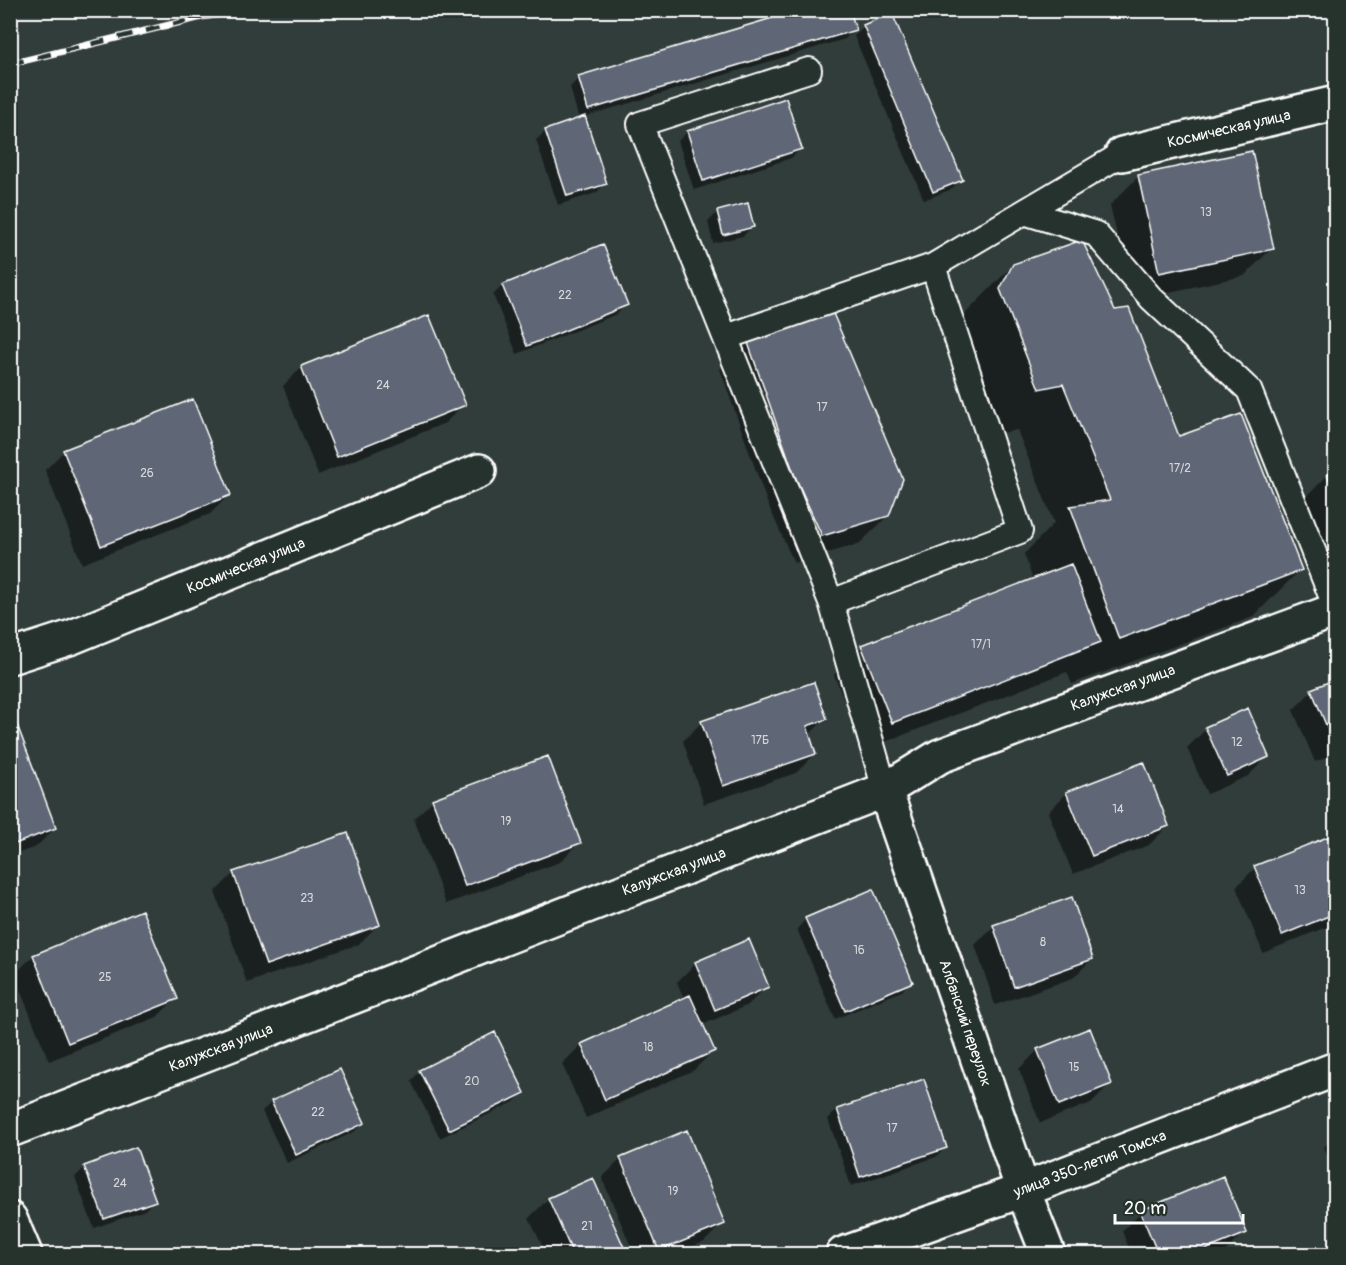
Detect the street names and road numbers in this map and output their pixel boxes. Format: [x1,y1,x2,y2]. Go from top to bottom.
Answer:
street label: Космическая улица [1166,106,1292,152]
street label: Космическая улица [184,534,308,598]
street label: Калужская улица [1068,660,1178,716]
street label: Калужская улица [619,844,729,900]
street label: Албанский переулок [934,957,996,1089]
street label: Калужская улица [166,1020,276,1076]
street label: улица 350-летия Томска [1010,1126,1169,1202]

